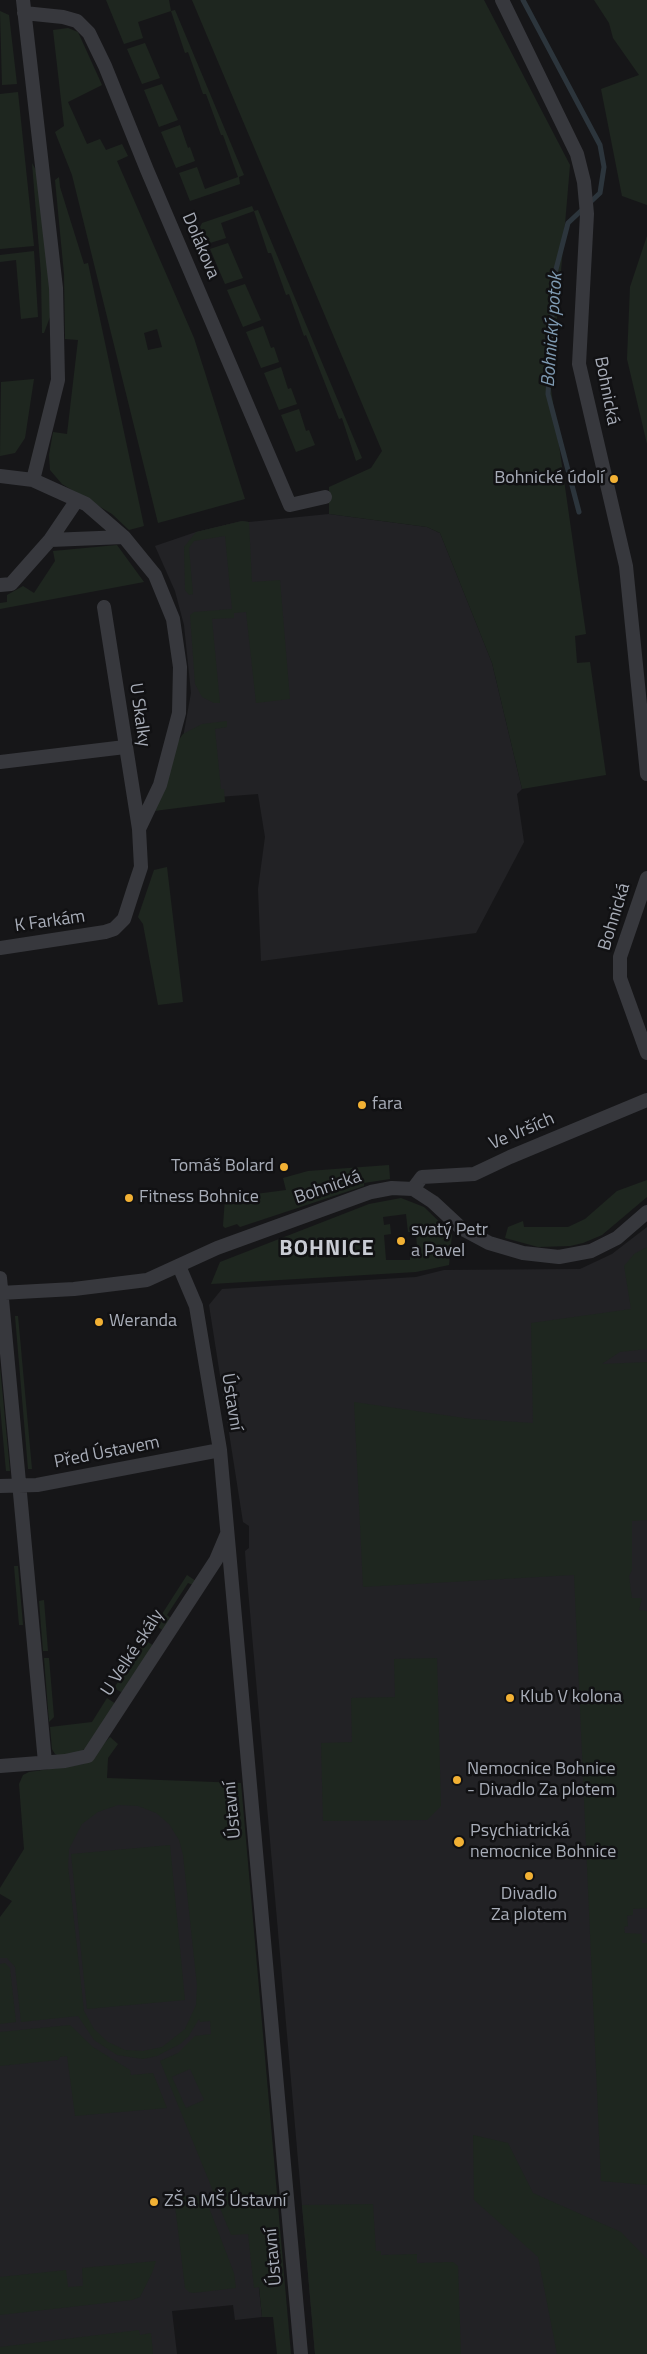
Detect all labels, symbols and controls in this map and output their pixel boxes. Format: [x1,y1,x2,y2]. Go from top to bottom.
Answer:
street label: Dolákova [176,210,224,282]
water label: Bohnický potok [538,272,568,388]
street label: Bohnická [589,355,623,427]
place label: Bohnické údolí [494,468,604,490]
marker: Bohnické údolí [608,473,620,485]
street label: U Skalky [124,682,154,748]
street label: Bohnická [595,881,635,953]
street label: K Farkám [13,906,87,938]
place label: fara [372,1094,402,1116]
marker: fara [356,1099,368,1111]
street label: Ve Vrších [486,1109,558,1155]
place label: Tomáš Bolard [171,1156,274,1178]
marker: Tomáš Bolard [278,1161,290,1173]
street label: Bohnická [292,1167,364,1209]
place label: Fitness Bohnice [139,1187,259,1209]
marker: Fitness Bohnice [123,1192,135,1204]
place label: svatý Petr a Pavel [411,1220,488,1262]
marker: svatý Petr a Pavel [395,1235,407,1247]
district label: BOHNICE [278,1237,376,1263]
place label: Weranda [109,1311,177,1333]
marker: Weranda [93,1316,105,1328]
street label: Ústavní [216,1372,246,1432]
street label: Před Ústavem [52,1432,162,1474]
street label: U Velké skály [97,1606,169,1700]
place label: Klub V kolona [520,1687,622,1709]
marker: Klub V kolona [504,1692,516,1704]
place label: Nemocnice Bohnice - Divadlo Za plotem [467,1759,616,1802]
marker: Nemocnice Bohnice - Divadlo Za plotem [451,1774,463,1786]
street label: Ústavní [220,1780,246,1840]
place label: Psychiatrická nemocnice Bohnice [470,1821,616,1864]
marker: Psychiatrická nemocnice Bohnice [452,1835,466,1849]
marker: Divadlo Za plotem [523,1870,535,1882]
place label: Divadlo Za plotem [491,1884,567,1926]
place label: ZŠ a MŠ Ústavní [164,2191,287,2213]
marker: ZŠ a MŠ Ústavní [148,2196,160,2208]
street label: Ústavní [261,2227,287,2287]

